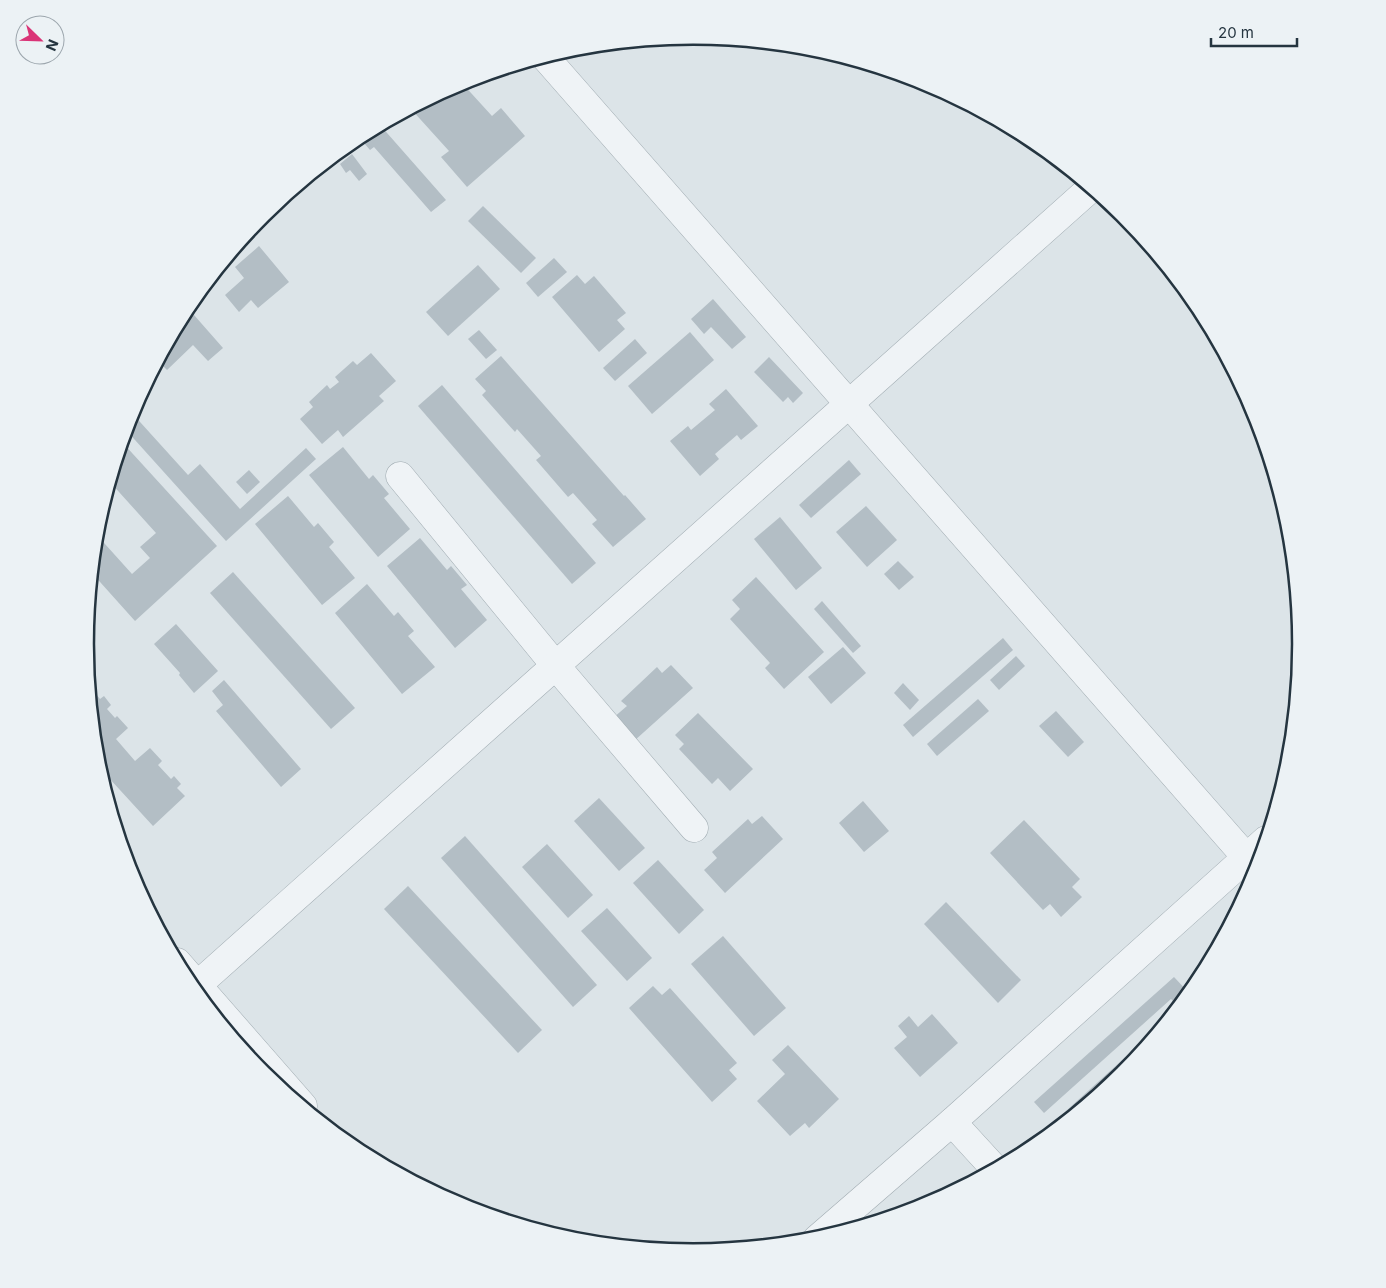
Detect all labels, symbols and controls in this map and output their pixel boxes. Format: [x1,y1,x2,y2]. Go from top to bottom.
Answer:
north arrow [15,15,65,65]
scale bar [1211,15,1297,47]
text: 20 m [1218,23,1254,42]
text: N [43,37,62,54]

